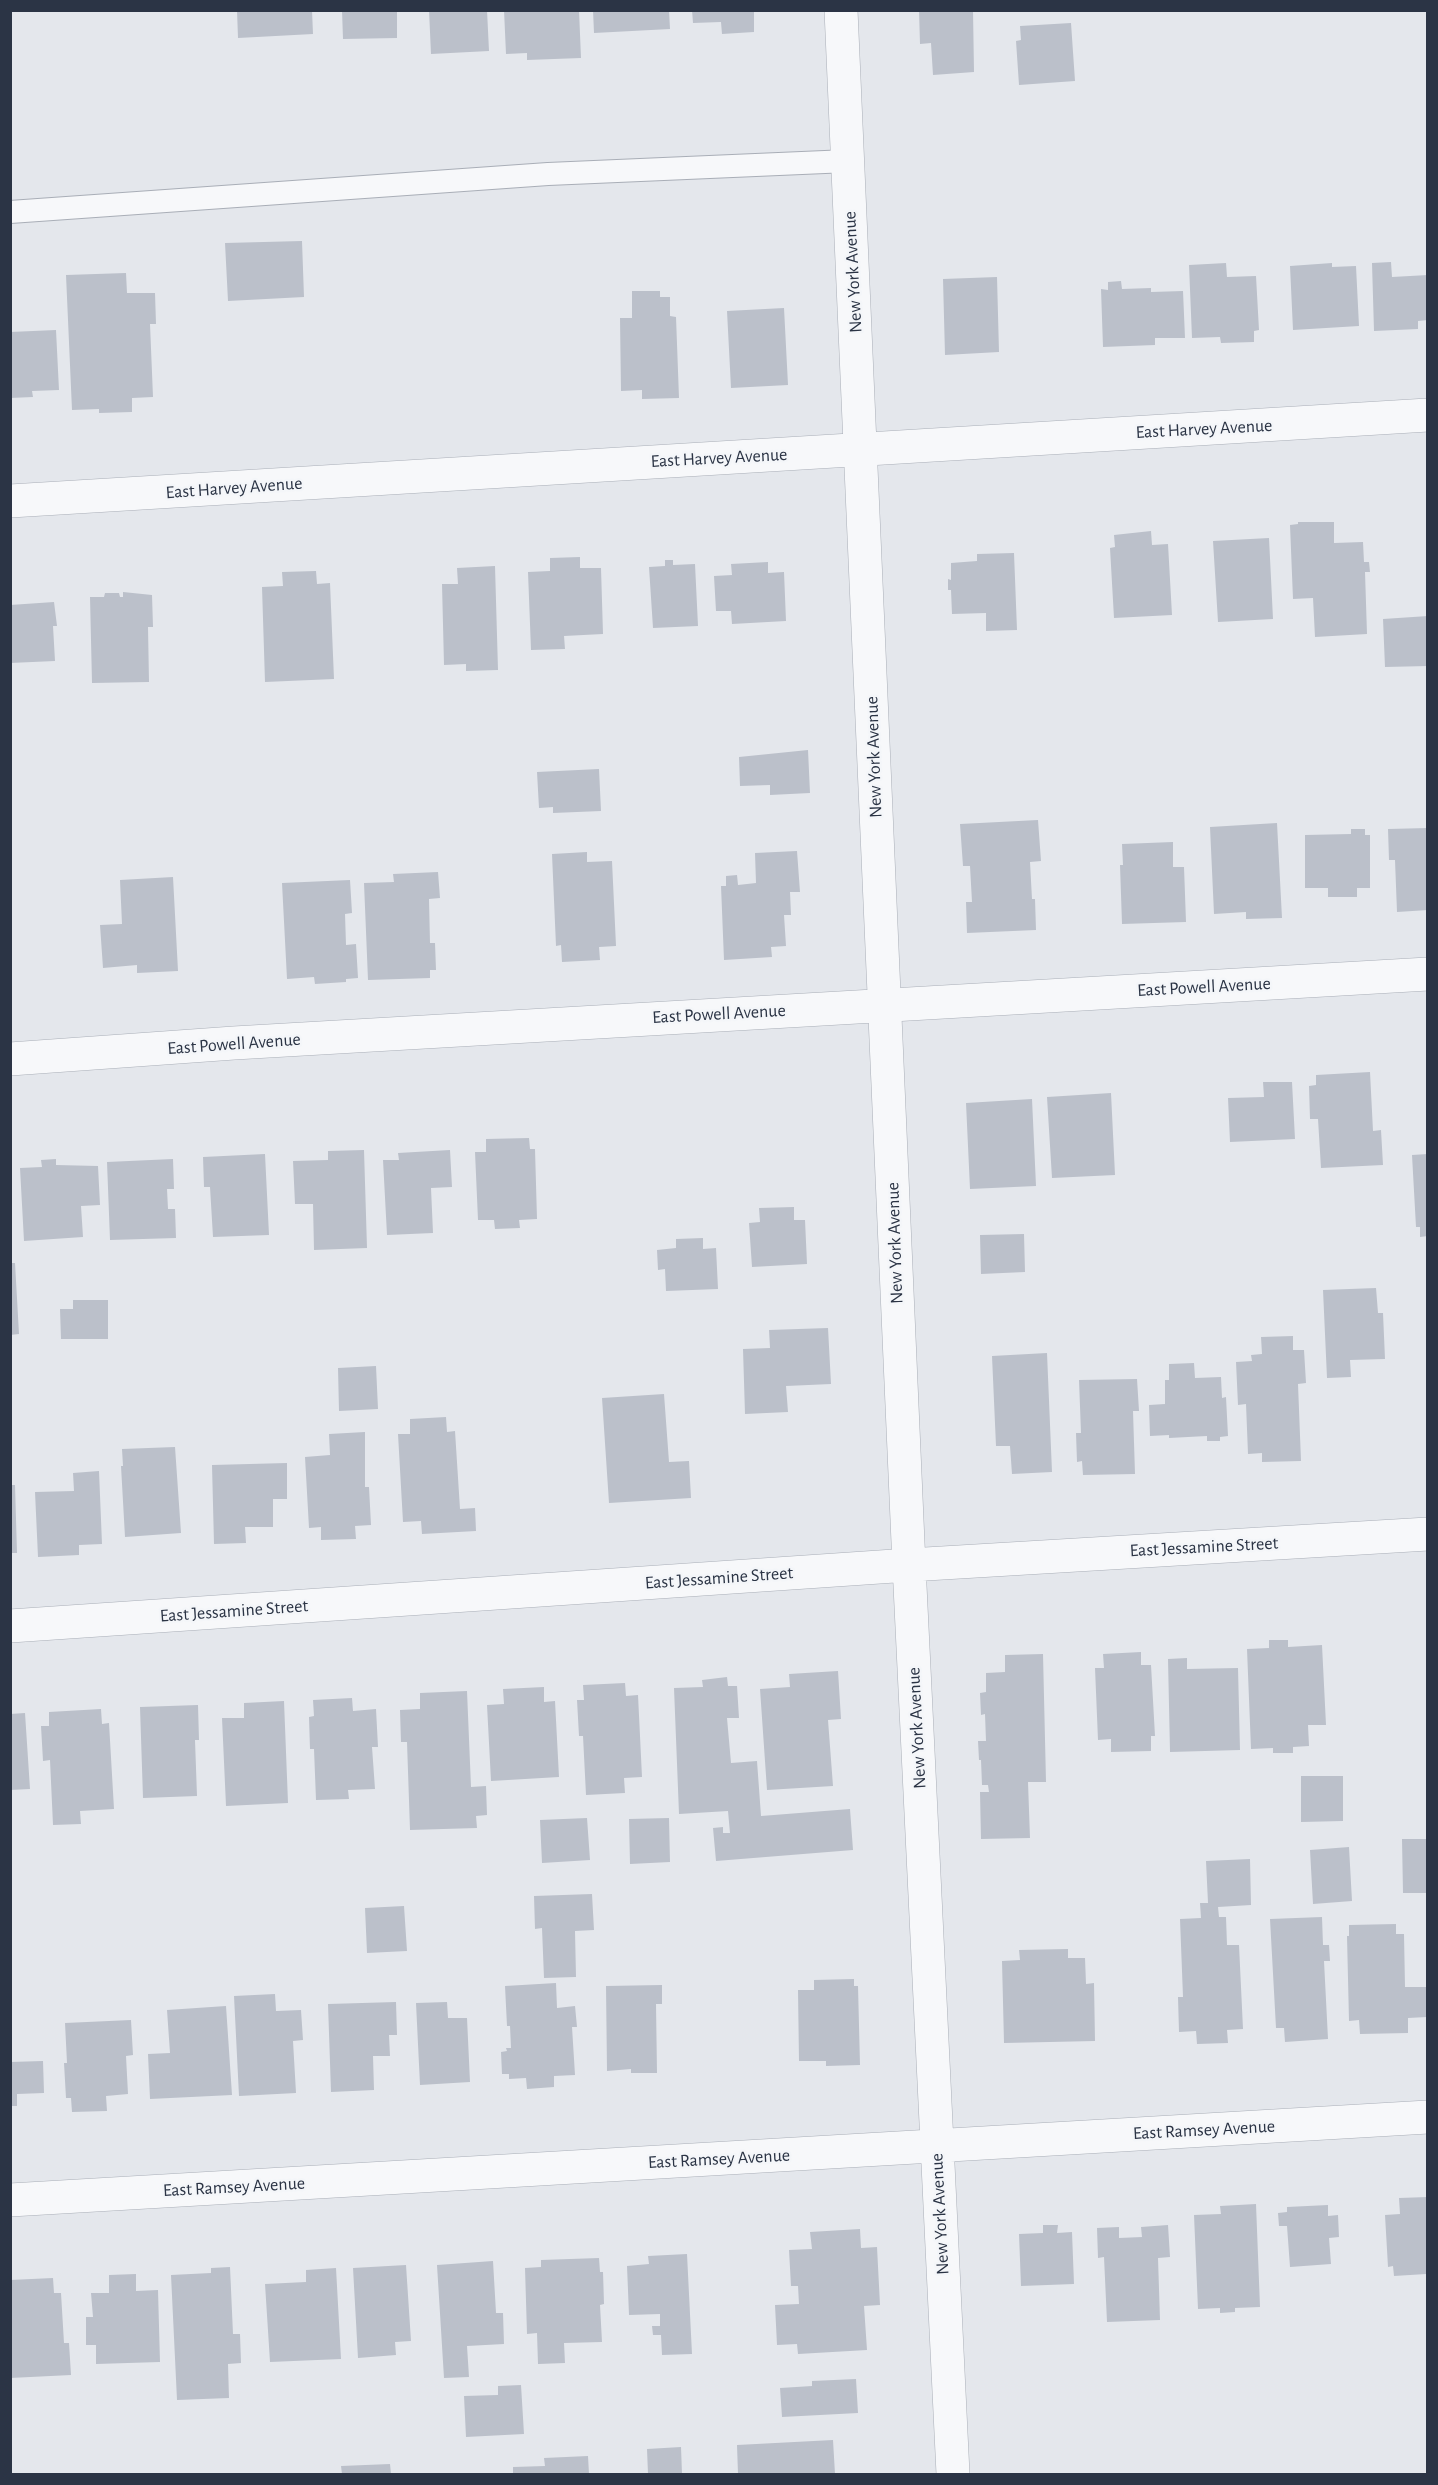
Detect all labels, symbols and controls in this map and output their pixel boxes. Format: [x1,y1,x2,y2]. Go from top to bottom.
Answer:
street label: New York Avenue [839,211,867,333]
street label: East Harvey Avenue [1135,415,1273,443]
street label: East Harvey Avenue [650,444,788,472]
street label: East Harvey Avenue [165,472,303,504]
street label: New York Avenue [861,696,887,818]
street label: East Powell Avenue [1137,973,1271,1001]
street label: East Powell Avenue [652,1000,786,1028]
street label: East Powell Avenue [167,1029,301,1059]
street label: New York Avenue [882,1182,908,1304]
street label: East Jessamine Street [1129,1532,1279,1562]
street label: East Jessamine Street [644,1562,794,1594]
street label: East Jessamine Street [159,1595,309,1627]
street label: New York Avenue [903,1667,931,1789]
street label: East Ramsey Avenue [1132,2115,1276,2145]
street label: East Ramsey Avenue [647,2144,791,2174]
street label: New York Avenue [926,2153,954,2275]
street label: East Ramsey Avenue [162,2172,306,2202]

